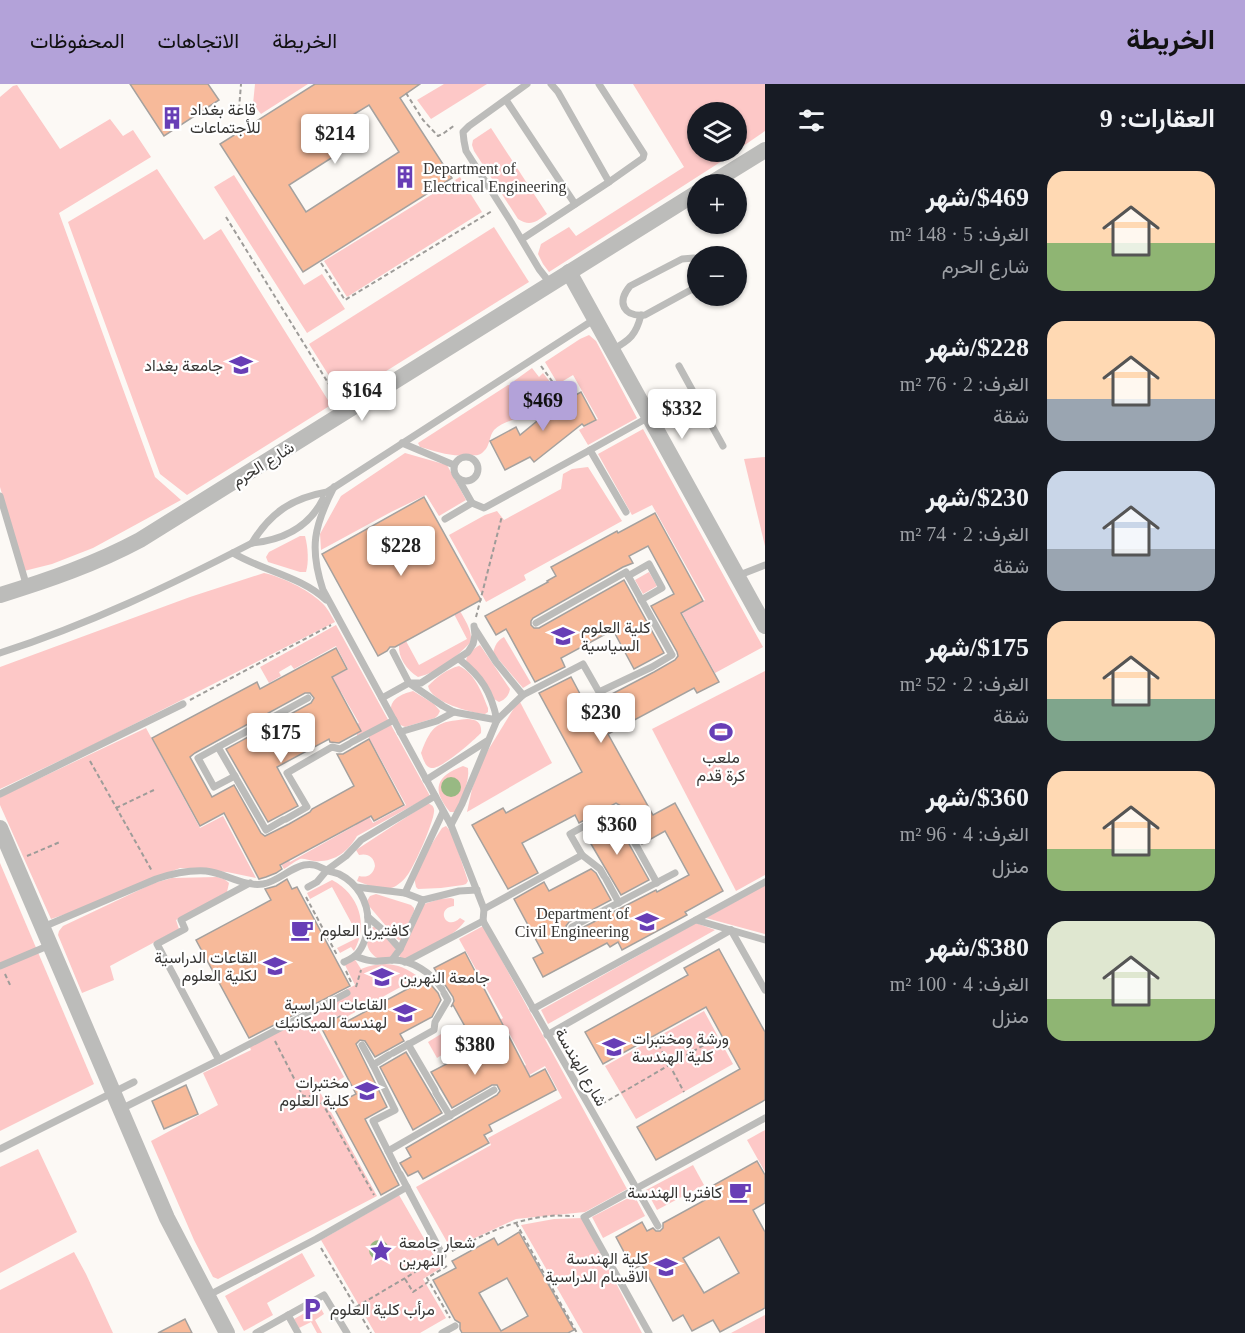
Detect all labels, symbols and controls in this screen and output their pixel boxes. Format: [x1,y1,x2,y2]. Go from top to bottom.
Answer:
text: الخريطة [1126,24,1215,55]
text: المحفوظات [30,29,125,53]
text: الاتجاهات [158,29,239,53]
text: الخريطة [272,29,337,53]
place label: قاعة بغداد للأجتماعات [190,101,261,137]
map controls [687,102,747,306]
button: layers [687,102,747,162]
icon: filters [795,104,828,137]
text: العقارات: 9 [1100,104,1215,133]
building icon: قاعة بغداد للأجتماعات [159,105,185,131]
pin: $214 [299,114,371,165]
text: $214 [315,122,355,144]
place label: Department of Electrical Engineering [423,160,566,196]
building icon: Department of Electrical Engineering [392,164,418,190]
button: + [687,174,747,234]
text: $469/شهر [926,183,1029,212]
icon: home [1095,195,1167,267]
text: الغرف: 5 · 148 m² [890,223,1029,245]
button: − [687,246,747,306]
text: شارع الحرم [942,255,1029,277]
text: $228/شهر [926,333,1029,362]
icon: home [1095,345,1167,417]
school or university icon: جامعة بغداد [228,352,254,378]
place label: جامعة بغداد [144,357,223,375]
pin: $164 [326,371,398,422]
text: الغرف: 2 · 76 m² [900,373,1029,395]
text: $164 [342,379,382,401]
pin: $469 [507,381,579,432]
text: $469 [523,389,563,411]
pin: $332 [646,389,718,440]
text: $332 [662,397,702,419]
text: شقة [993,405,1029,427]
street label: شارع الحرم [229,438,299,492]
text: $230/شهر [926,483,1029,512]
icon: home [1095,495,1167,567]
text: الغرف: 2 · 74 m² [900,523,1029,545]
pin: $228 [365,526,437,577]
text: $228 [381,534,421,556]
text: شقة [993,555,1029,577]
place label: كلية العلوم السياسية [581,619,650,655]
school or university icon: كلية العلوم السياسية [550,623,576,649]
text: $175/شهر [926,633,1029,662]
icon: home [1095,645,1167,717]
text: الغرف: 2 · 52 m² [900,673,1029,695]
pin: $230 [565,693,637,744]
text: $230 [581,701,621,723]
text: شقة [993,705,1029,727]
pin: $175 [245,713,317,764]
sports icon: ملعب كرة قدم [708,719,734,745]
text: $175 [261,721,301,743]
place label: ملعب كرة قدم [697,749,745,786]
text: $360/شهر [926,783,1029,812]
icon: home [1095,795,1167,867]
pin: $360 [581,805,653,856]
text: $360 [597,813,637,835]
text: الغرف: 4 · 96 m² [900,823,1029,845]
text: منزل [992,855,1029,877]
place label: Department of Civil Engineering [515,905,630,941]
school or university icon: Department of Civil Engineering [634,909,660,935]
cafe icon: كافتيريا العلوم [289,917,315,943]
place label: كافتيريا العلوم [320,922,409,941]
text: $380/شهر [926,933,1029,962]
icon: home [1095,945,1167,1017]
place label: القاعات الدراسية لكلية العلوم [154,949,257,986]
school or university icon: القاعات الدراسية لكلية العلوم [262,953,288,979]
school or university icon: جامعة النهرين [369,964,395,990]
place label: جامعة النهرين [400,969,490,988]
text: الغرف: 4 · 100 m² [890,973,1029,995]
place label: القاعات الدراسية لهندسة الميكانيك [275,996,387,1033]
school or university icon: القاعات الدراسية لهندسة الميكانيك [392,1000,418,1026]
text: منزل [992,1005,1029,1027]
pin: $380 [439,1025,511,1076]
street label: شارع الهندسة [549,1025,610,1111]
place label: ورشة ومختبرات كلية الهندسة [632,1030,729,1067]
text: $380 [455,1033,495,1055]
school or university icon: ورشة ومختبرات كلية الهندسة [601,1034,627,1060]
place label: مختبرات كلية العلوم [280,1074,349,1111]
school or university icon: مختبرات كلية العلوم [354,1078,380,1104]
cafe icon: كافتريا الهندسة [727,1179,753,1205]
place label: كافتريا الهندسة [627,1184,722,1203]
place label: شعار جامعة النهرين [399,1234,475,1271]
place icon: شعار جامعة النهرين [368,1238,394,1264]
place label: كلية الهندسة الاقسام الدراسية [545,1250,648,1287]
school or university icon: كلية الهندسة الاقسام الدراسية [653,1254,679,1280]
parking icon: مرأب كلية العلوم [299,1296,325,1322]
place label: مرأب كلية العلوم [330,1301,435,1320]

